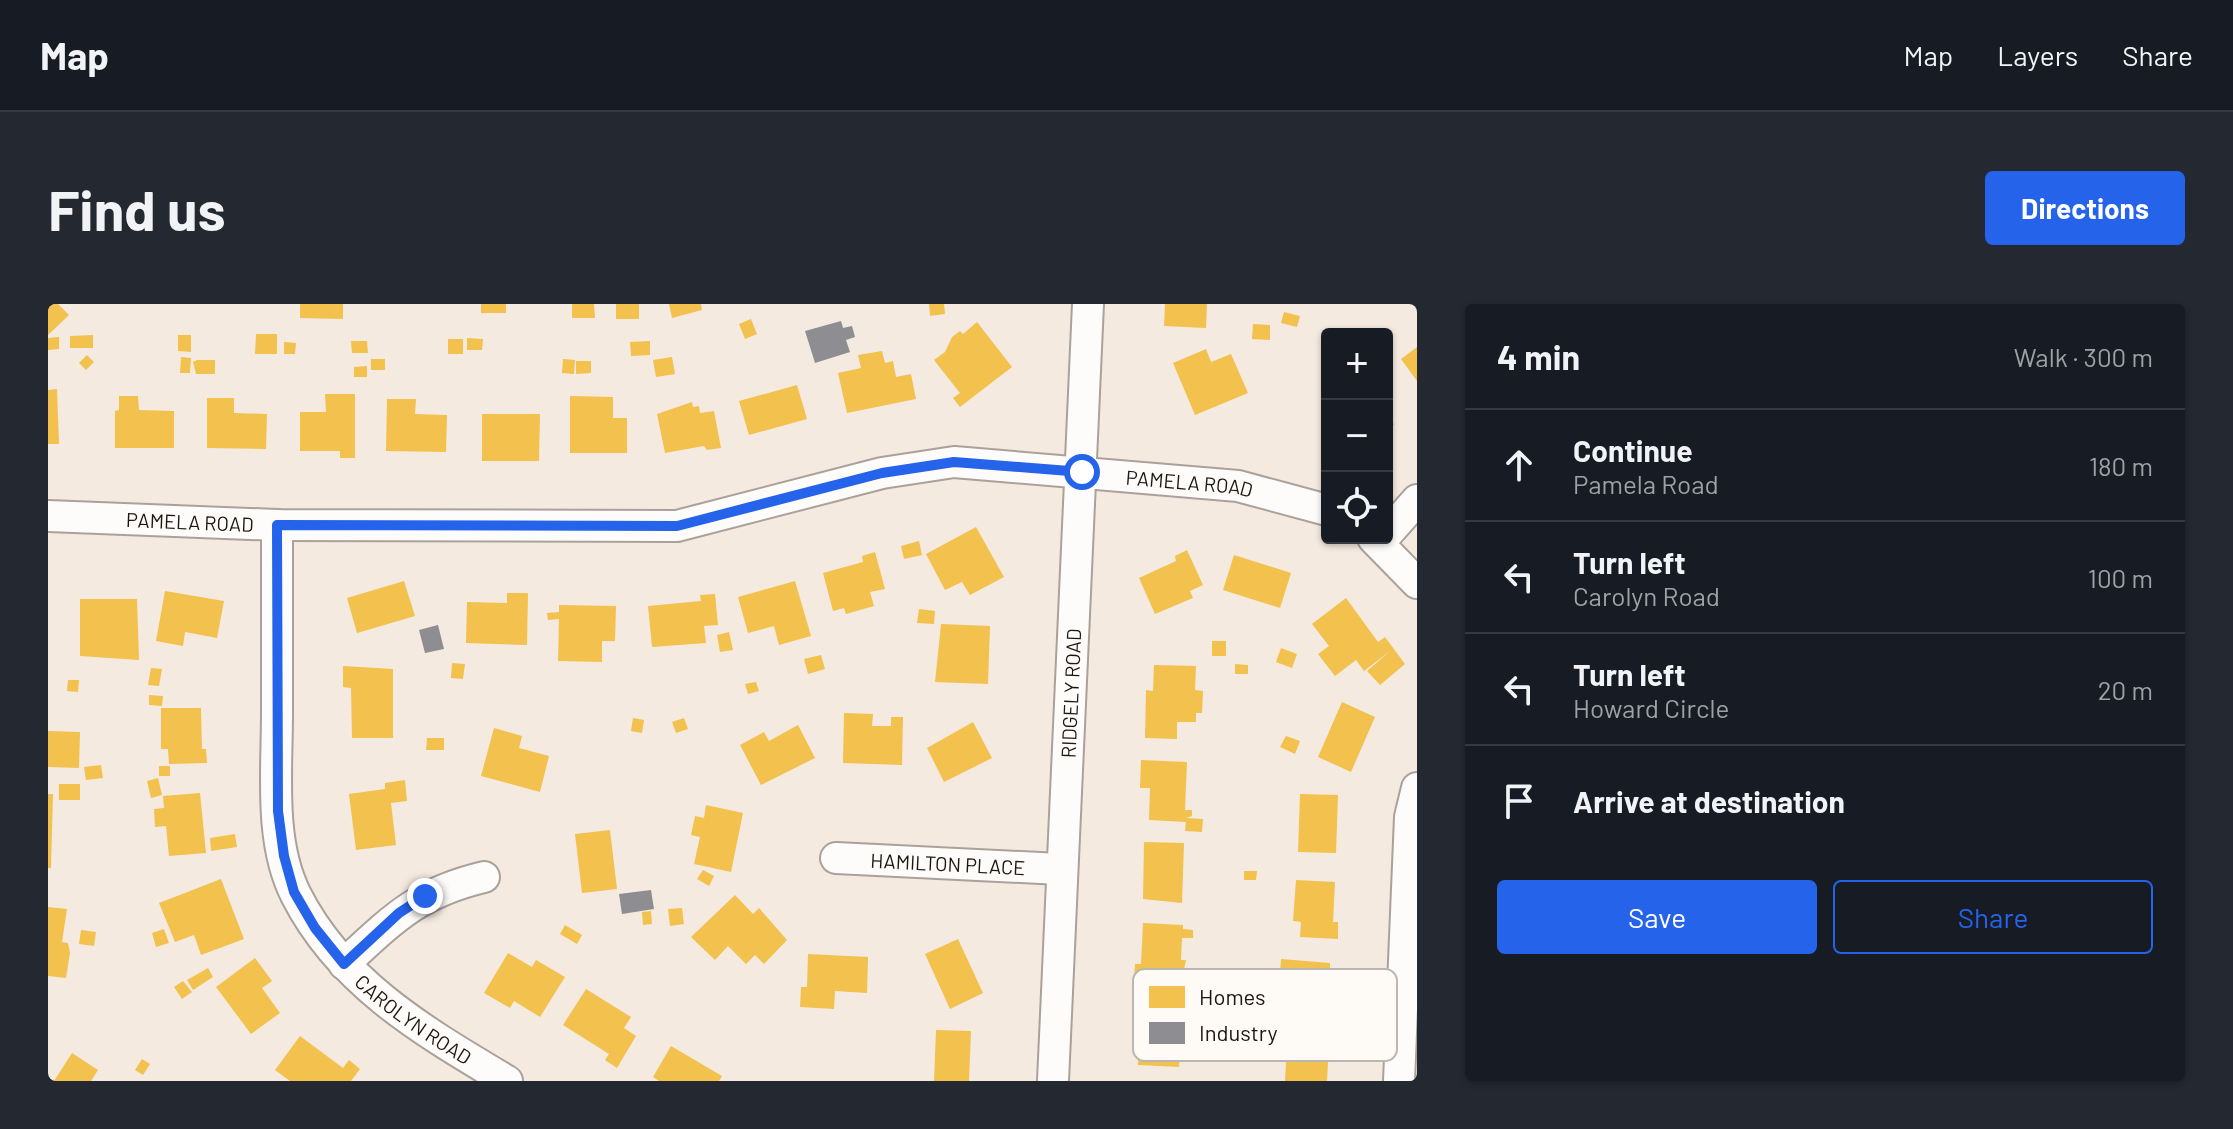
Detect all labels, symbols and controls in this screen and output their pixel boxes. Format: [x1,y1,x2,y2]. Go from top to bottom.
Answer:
text: Map [40,32,109,78]
text: Map [1903,38,1953,72]
text: Layers [1997,38,2078,72]
text: Share [2122,38,2193,72]
button: Directions [1985,171,2185,245]
text: Find us [48,175,226,242]
map controls [1321,328,1393,544]
button: + [1321,328,1393,400]
text: 4 min [1497,336,1580,377]
text: Walk · 300 m [2014,341,2153,372]
button: − [1321,400,1393,472]
text: Continue [1573,432,1693,468]
icon: ahead [1497,443,1541,487]
text: 180 m [2089,450,2153,481]
route start [1064,454,1100,490]
street label: PAMELA ROAD [1125,465,1256,501]
text: Pamela Road [1573,468,1719,499]
button: locate [1321,472,1393,544]
street label: PAMELA ROAD [126,507,254,536]
text: Turn left [1573,544,1686,580]
icon: left [1497,555,1541,599]
text: 100 m [2088,562,2153,593]
text: Carolyn Road [1573,580,1720,611]
street label: RIDGELY ROAD [1056,628,1085,759]
text: Turn left [1573,656,1686,692]
icon: left [1497,667,1541,711]
text: 20 m [2098,674,2153,705]
text: Howard Circle [1573,692,1729,723]
icon: arrive [1497,779,1541,823]
text: Arrive at destination [1573,783,1845,819]
street label: HAMILTON PLACE [870,848,1026,879]
route end [407,878,443,914]
button: Save [1497,880,1817,954]
button: Share [1833,880,2153,954]
street label: CAROLYN ROAD [350,969,476,1069]
legend [1133,969,1397,1061]
text: Homes [1199,983,1266,1009]
text: Industry [1199,1019,1278,1045]

